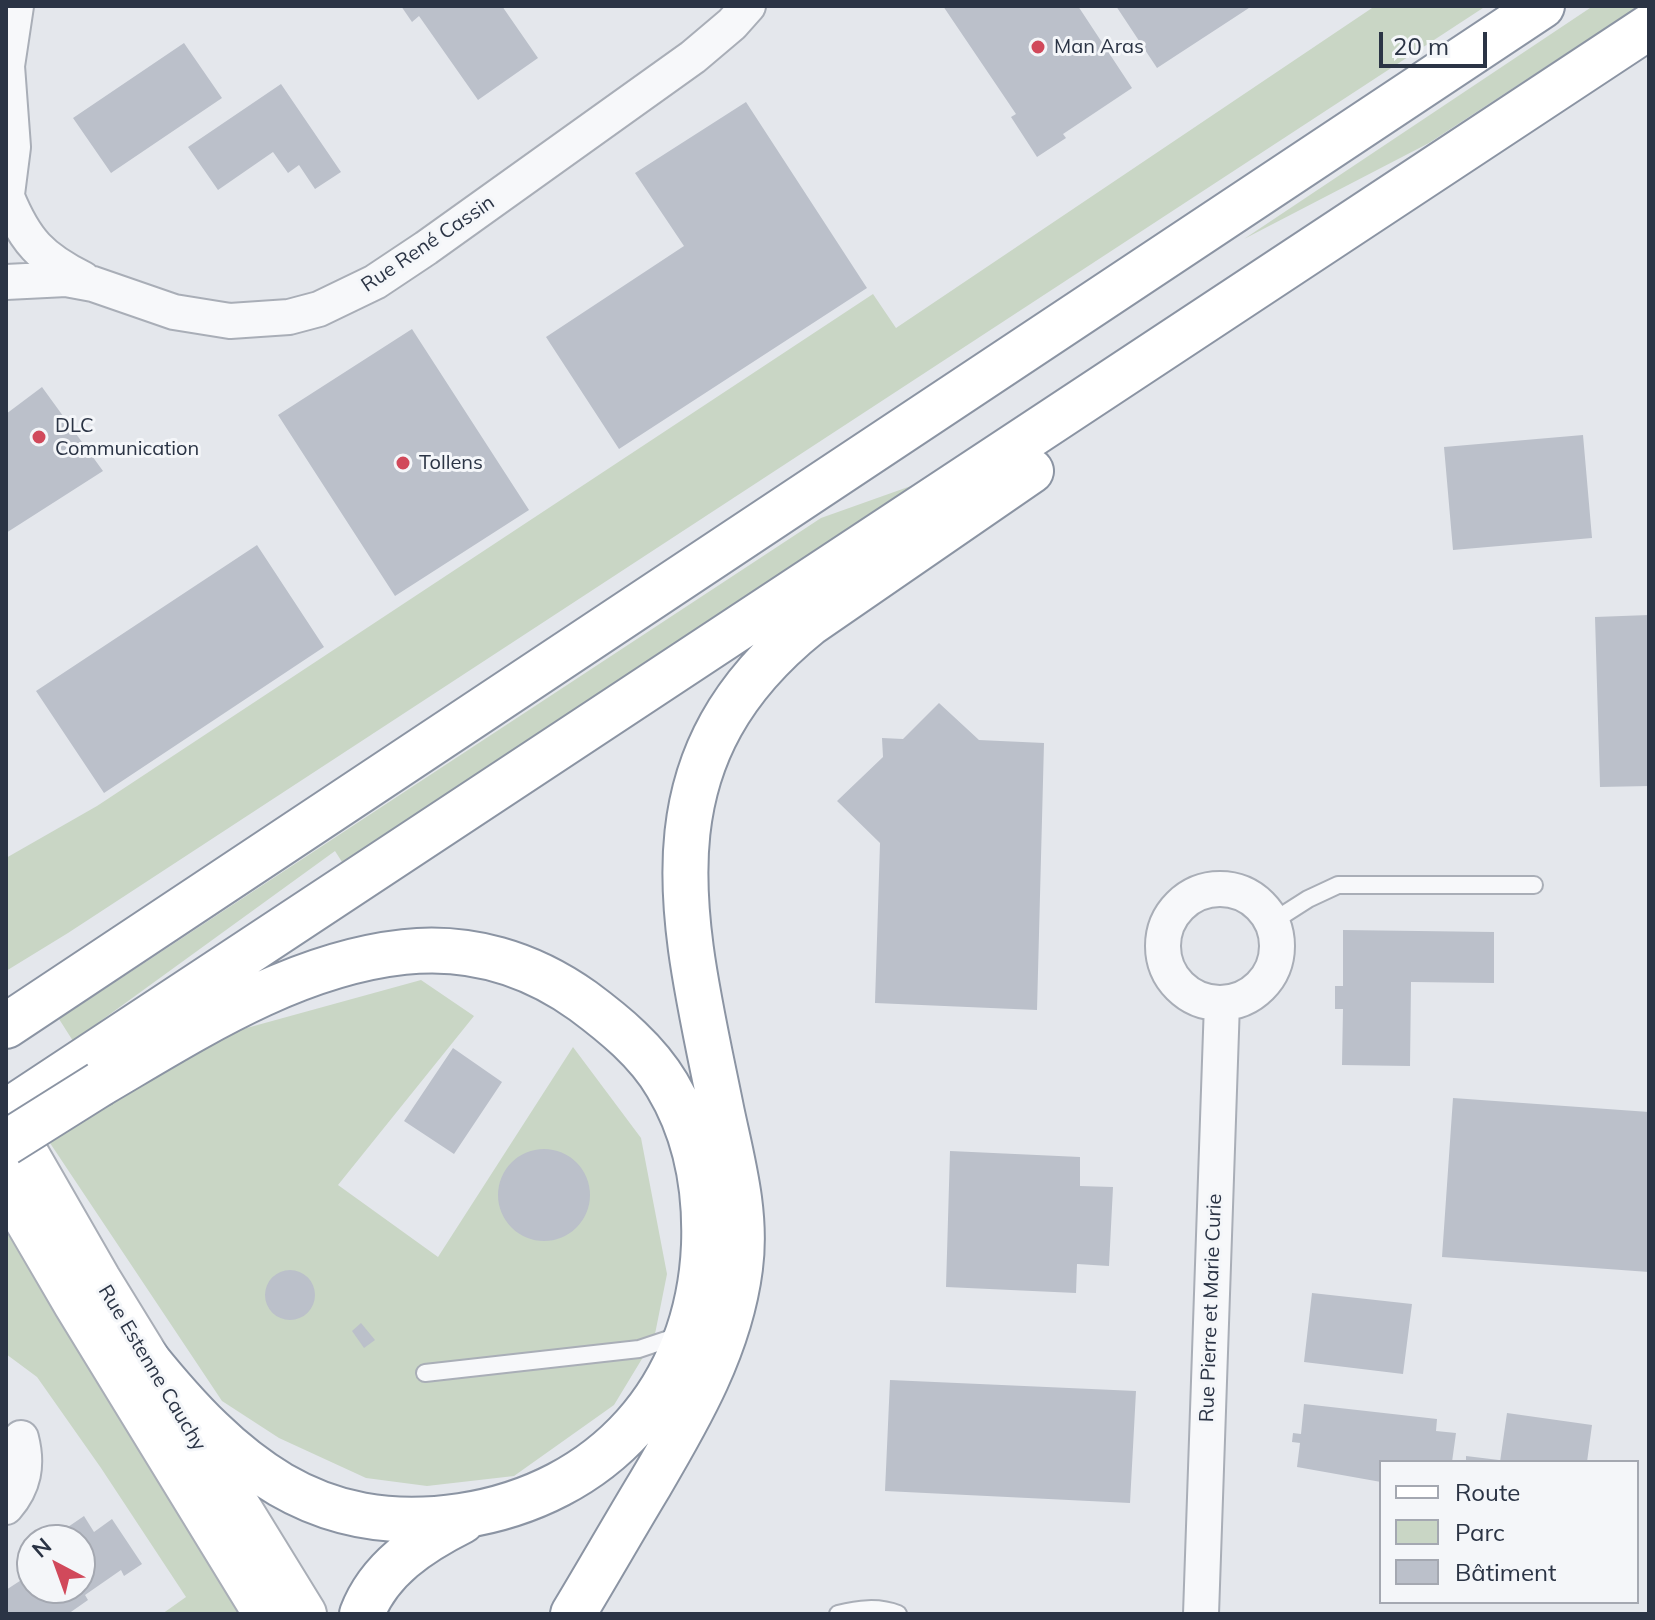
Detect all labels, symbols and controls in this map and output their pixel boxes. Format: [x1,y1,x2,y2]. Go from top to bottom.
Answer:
scale bar [1383,16,1491,66]
text: 20 m [1393,31,1449,61]
place label: Man Aras [1054,35,1144,59]
marker: Man Aras [1029,38,1047,56]
street label: Rue René Cassin [357,191,499,297]
place label: DLC Communication [55,414,199,461]
marker: DLC Communication [30,428,48,446]
place label: Tollens [419,451,483,475]
marker: Tollens [394,454,412,472]
street label: Rue Pierre et Marie Curie [1195,1193,1227,1423]
street label: Rue Estenne Cauchy [93,1281,211,1455]
legend [1379,1460,1639,1604]
text: Route [1455,1477,1520,1507]
text: Parc [1455,1517,1505,1547]
north arrow [16,1524,96,1604]
text: N [26,1531,57,1563]
text: Bâtiment [1455,1557,1556,1587]

